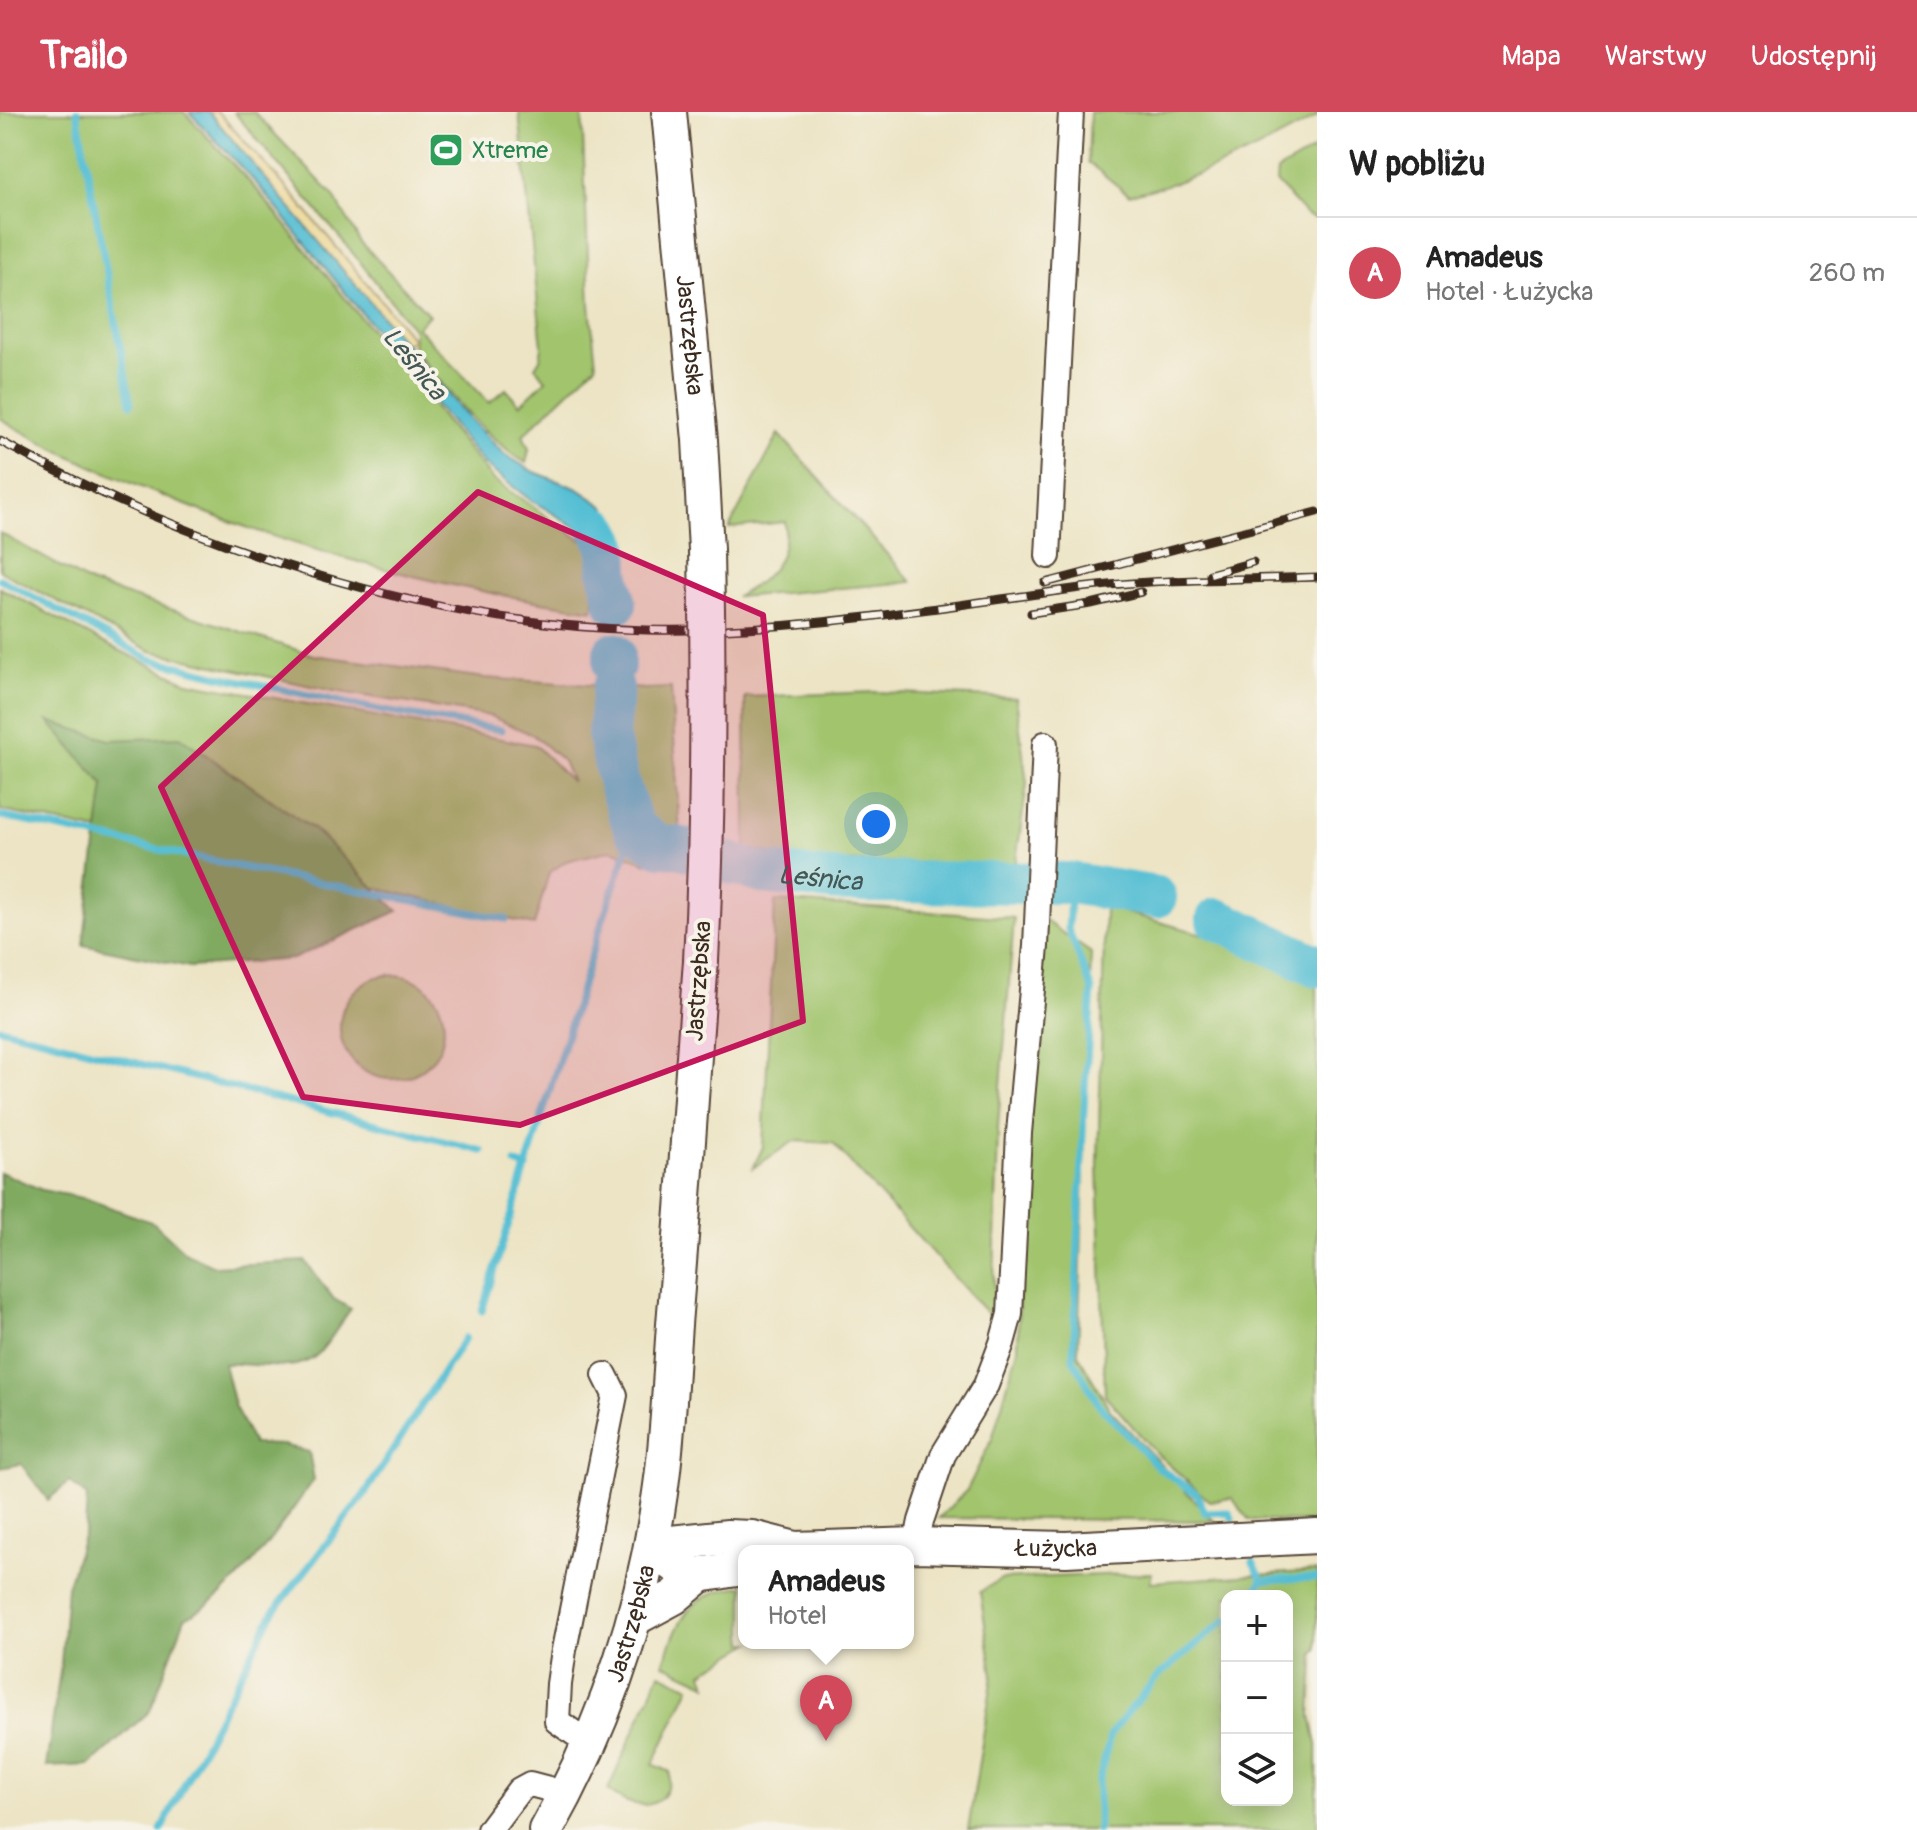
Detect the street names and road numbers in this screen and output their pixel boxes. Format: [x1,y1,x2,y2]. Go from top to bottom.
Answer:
street label: Jastrzębska [670,274,710,396]
street label: Jastrzębska [680,920,718,1042]
street label: Łużycka [1013,1533,1098,1564]
street label: Jastrzębska [600,1562,661,1686]

